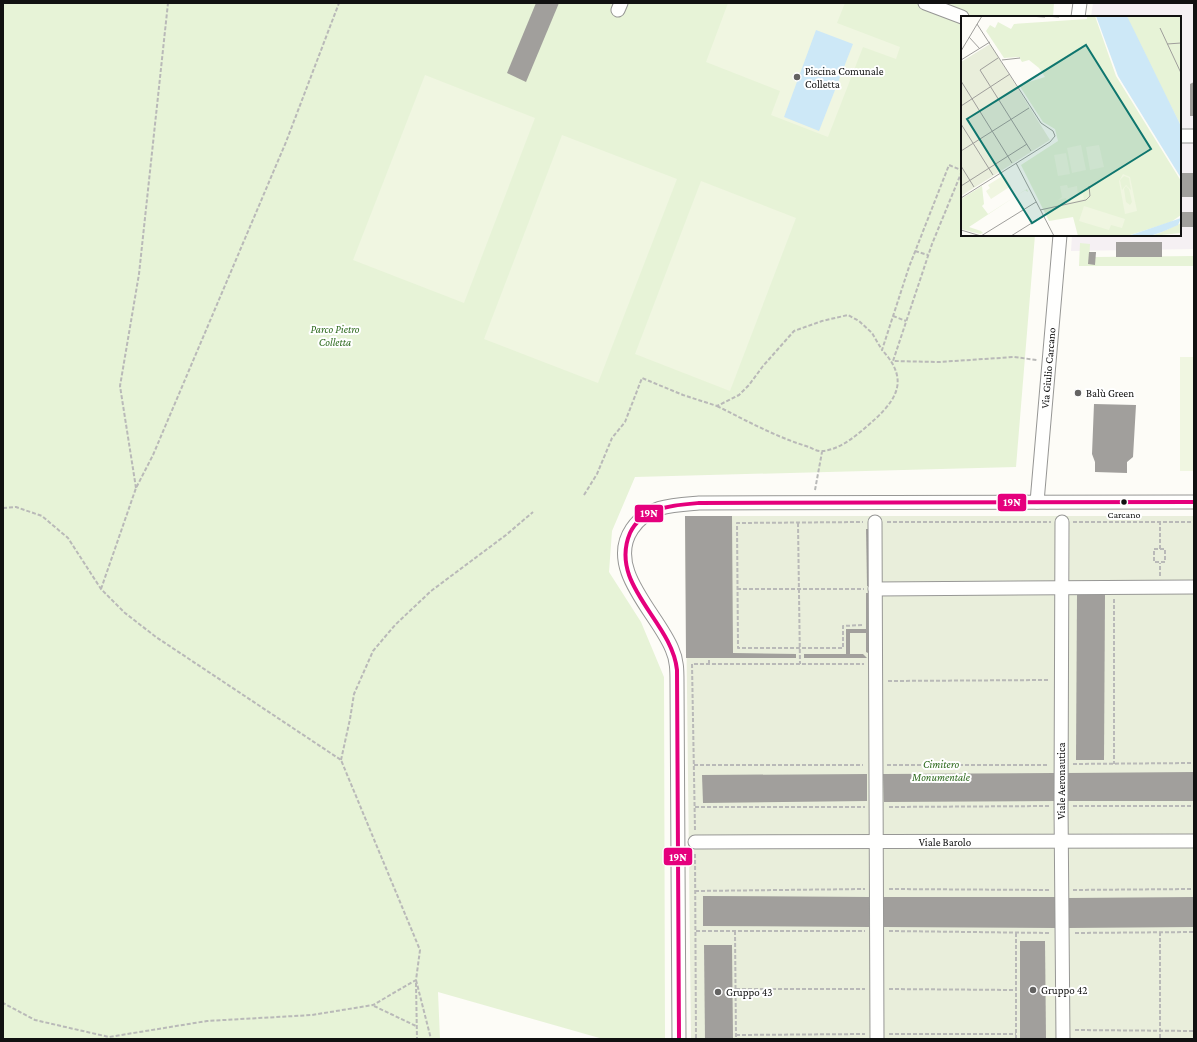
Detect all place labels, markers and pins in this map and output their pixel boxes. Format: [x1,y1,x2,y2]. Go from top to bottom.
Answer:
place label: Piscina Comunale Colletta [805,65,884,90]
marker: Piscina Comunale Colletta [792,72,802,82]
place label: Balù Green [1086,387,1134,399]
marker: Balù Green [1073,388,1083,398]
marker: Carcano [1119,497,1129,507]
place label: Carcano [1108,509,1141,520]
place label: Gruppo 42 [1041,984,1088,997]
marker: Gruppo 42 [1028,985,1038,995]
place label: Gruppo 43 [726,986,773,999]
marker: Gruppo 43 [713,987,723,997]

